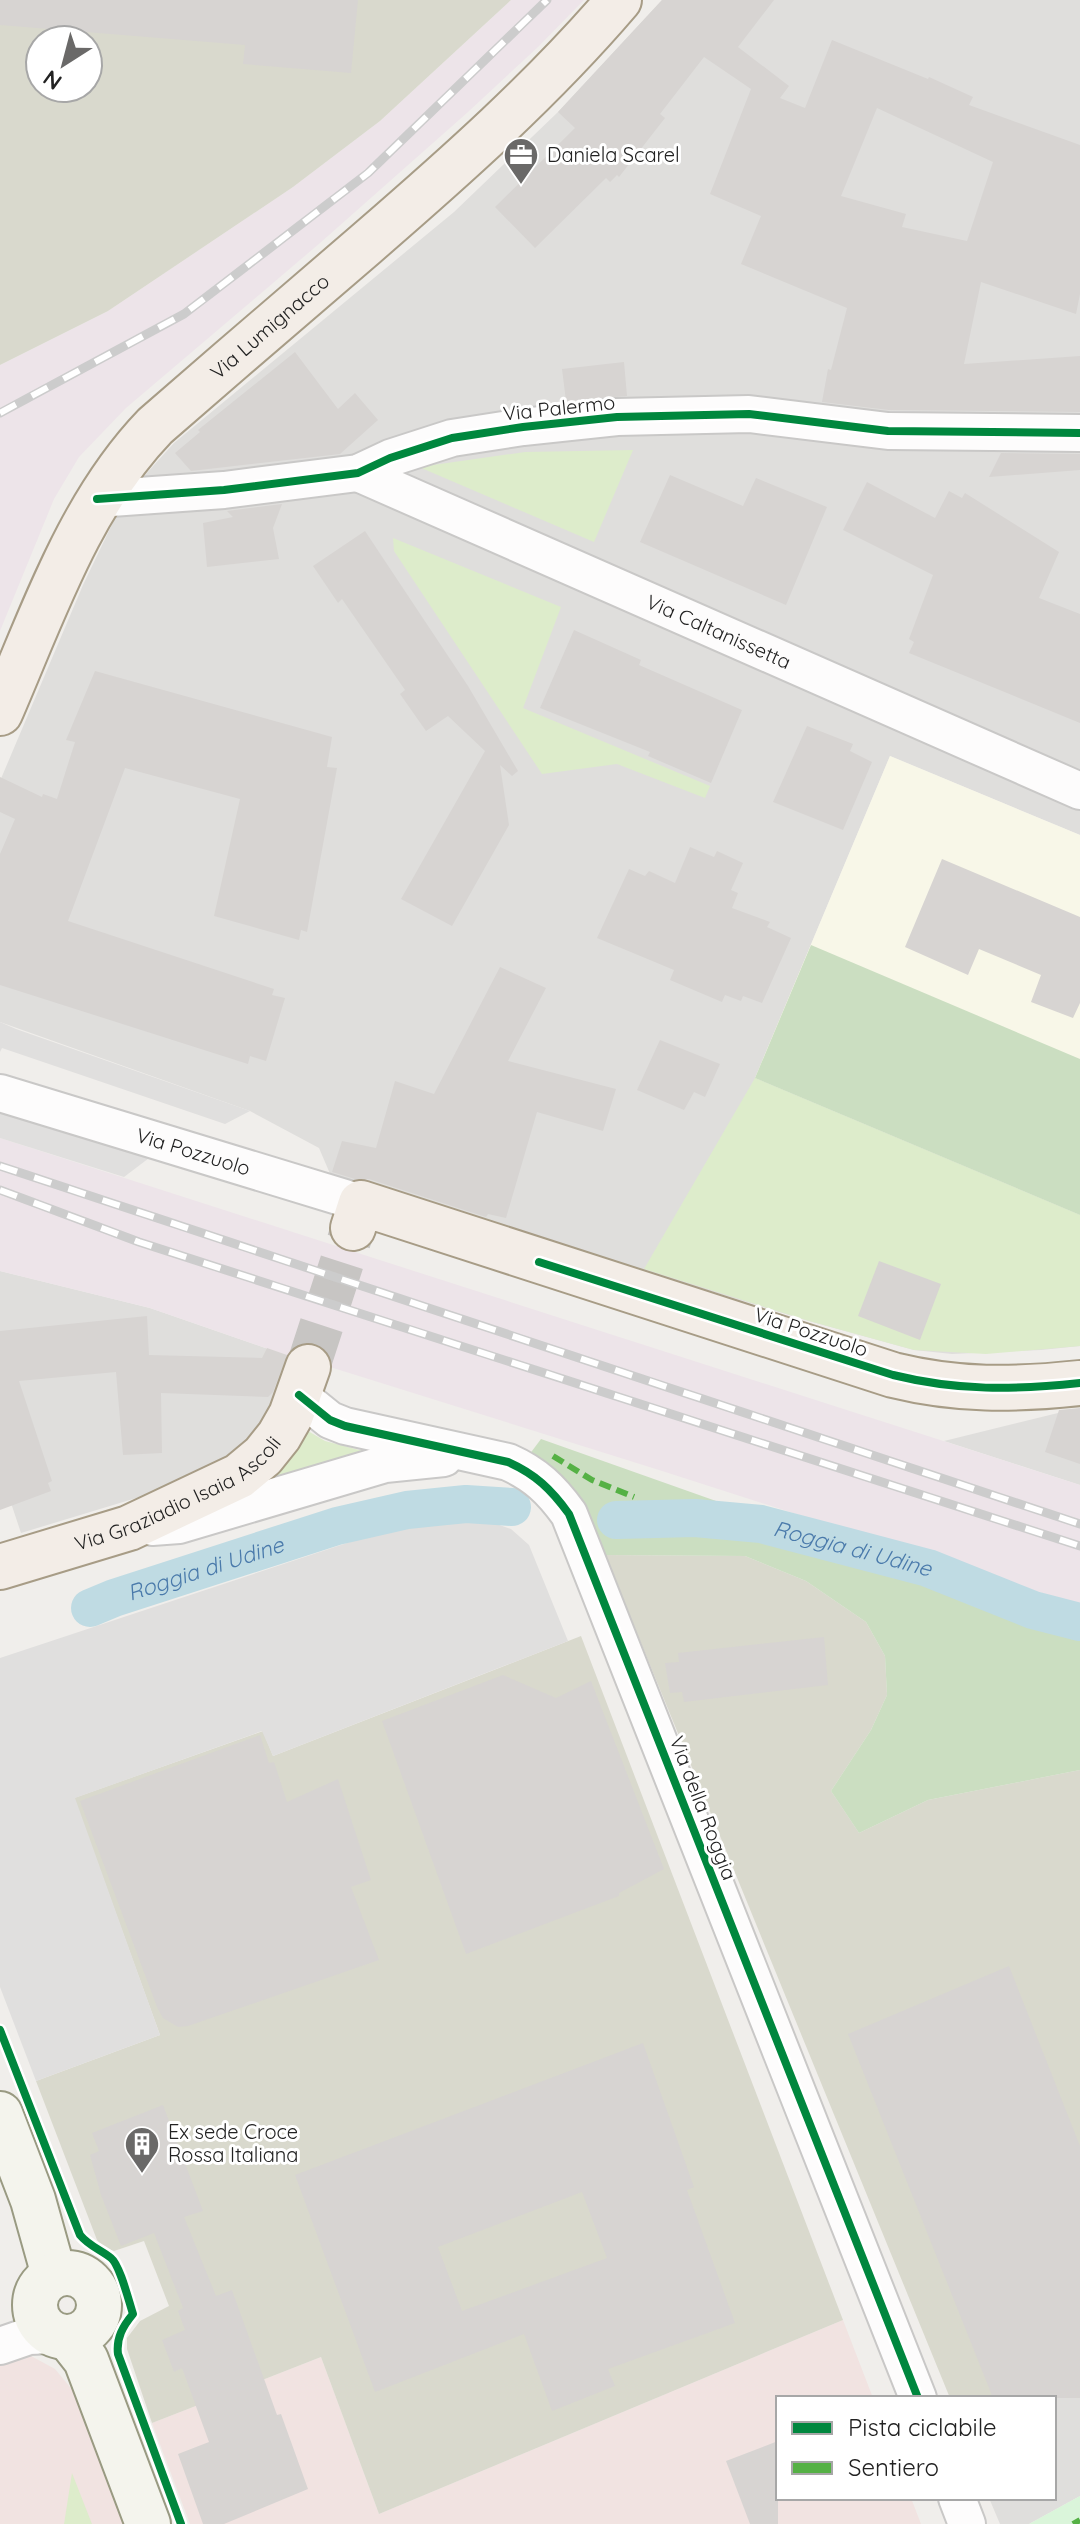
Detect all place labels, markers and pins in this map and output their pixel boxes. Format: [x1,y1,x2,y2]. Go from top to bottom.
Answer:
office icon: Daniela Scarel [502,136,540,186]
place label: Daniela Scarel [547,142,680,167]
place label: Ex sede Croce Rossa Italiana [168,2119,298,2167]
building icon: Ex sede Croce Rossa Italiana [123,2125,161,2175]

